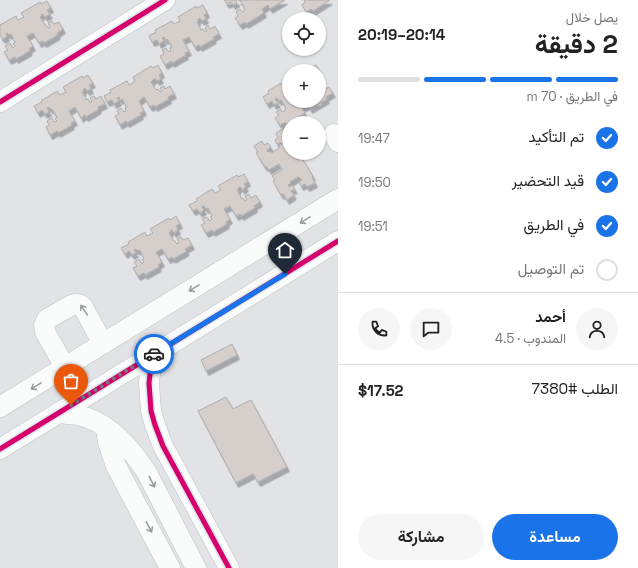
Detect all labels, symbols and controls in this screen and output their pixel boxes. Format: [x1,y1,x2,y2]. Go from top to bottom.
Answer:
text: يصل خلال [566,9,618,26]
map controls [282,12,326,160]
button: locate [282,12,326,56]
text: 20:14–20:19 [358,25,445,44]
text: 2 دقيقة [535,27,618,61]
button: + [282,64,326,108]
text: في الطريق · 70 m [526,88,618,105]
button: − [282,116,326,160]
text: تم التأكيد [528,127,584,146]
icon: check [596,127,618,149]
text: 19:47 [358,130,390,147]
text: قيد التحضير [512,171,584,190]
icon: check [596,171,618,193]
text: 19:50 [358,174,391,191]
text: في الطريق [524,215,584,234]
icon: check [596,215,618,237]
one-way arrow [300,216,311,224]
text: 19:51 [358,218,388,235]
pin [268,233,302,274]
icon: home [274,239,296,261]
text: تم التوصيل [518,259,584,278]
one-way arrow [189,284,200,292]
one-way arrow [80,305,88,316]
text: أحمد [535,307,566,326]
button: phone [358,308,400,350]
button: chat [410,308,452,350]
button: person [576,308,618,350]
text: المندوب · 4.5 [495,330,566,347]
courier [134,334,174,374]
icon: car [143,343,165,365]
pin [54,364,88,405]
icon: bag [60,370,82,392]
text: الطلب #7380 [532,379,618,398]
text: $17.52 [358,381,403,400]
one-way arrow [30,382,42,390]
one-way arrow [148,476,156,488]
button: مشاركة [358,514,484,560]
button: مساعدة [492,514,618,560]
one-way arrow [146,521,153,533]

